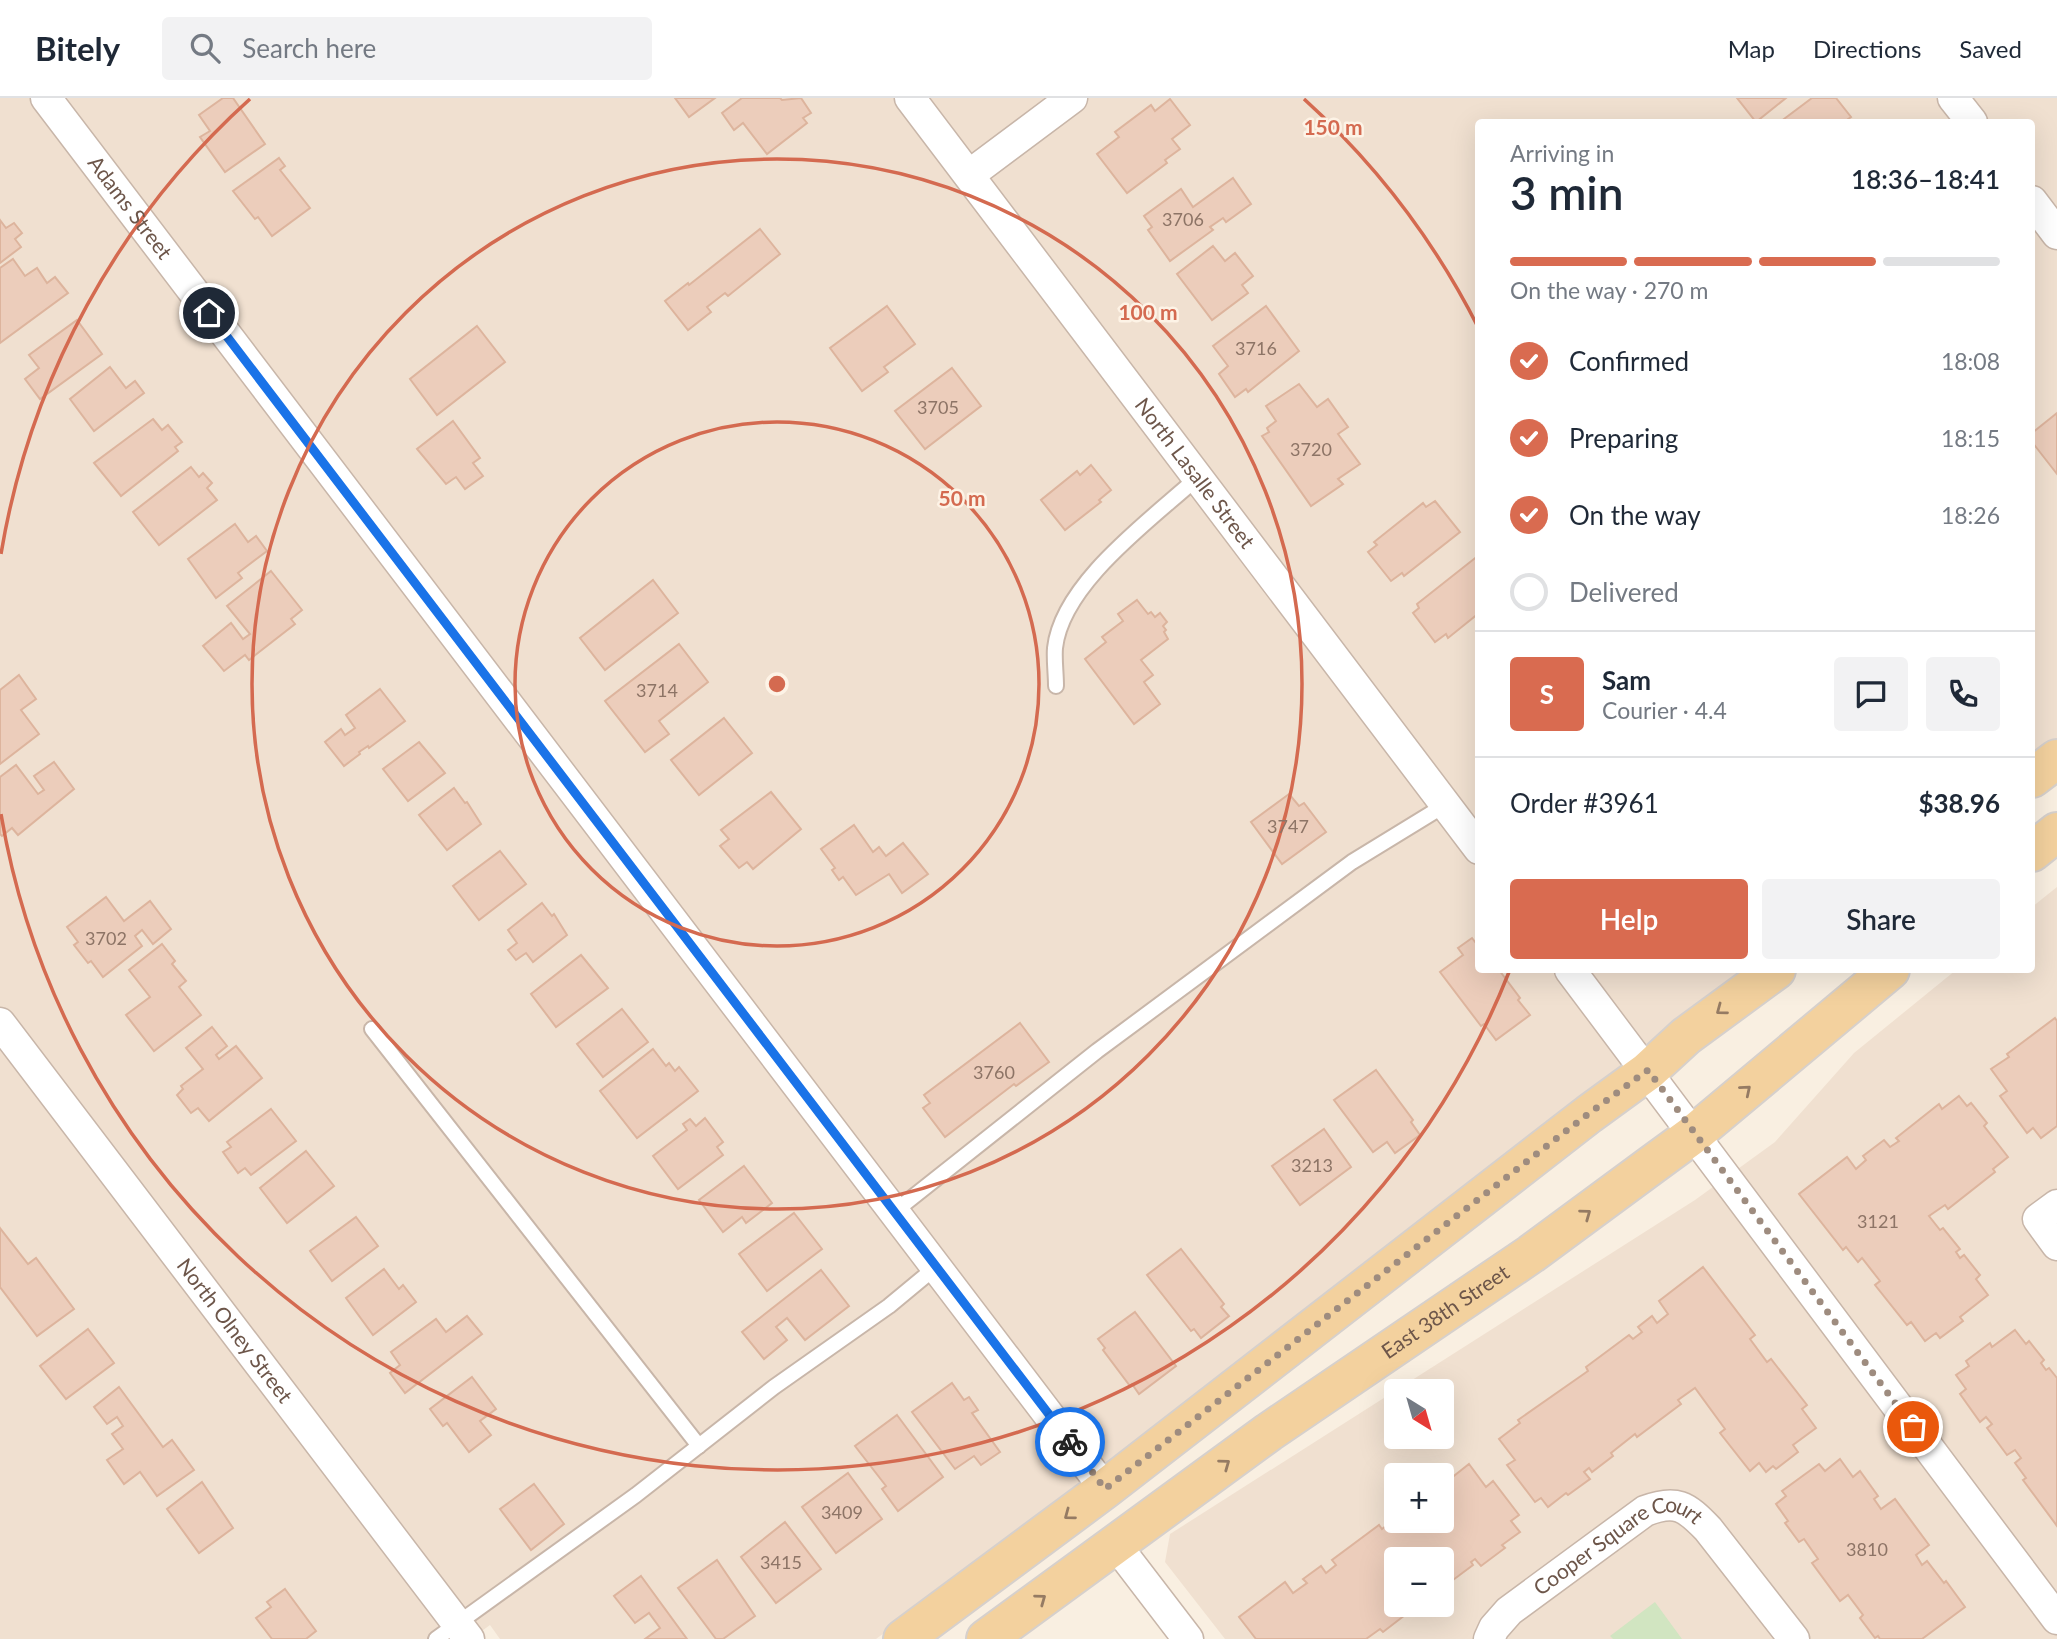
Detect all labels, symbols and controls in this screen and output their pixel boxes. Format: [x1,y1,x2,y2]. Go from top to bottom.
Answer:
search box [162,17,652,80]
text: Bitely [35,28,120,68]
icon: search [186,29,224,67]
text: Search here [242,32,376,64]
text: Map [1728,34,1775,63]
text: Directions [1813,34,1921,63]
text: Saved [1959,34,2022,63]
text: 150 m [1303,114,1363,139]
text: Arriving in [1510,139,1614,167]
street label: Adams Street [84,150,178,264]
text: 18:36–18:41 [1851,163,2000,195]
text: 3 min [1510,165,1624,220]
house number: 3706 [1162,208,1204,230]
text: On the way · 270 m [1510,276,1709,304]
pin [179,283,239,343]
icon: home [190,294,228,332]
text: 100 m [1118,299,1178,324]
house number: 3716 [1235,337,1277,359]
icon: check [1510,342,1548,380]
text: Confirmed [1569,345,1689,377]
text: 18:08 [1941,347,2000,375]
street label: North Lasalle Street [1131,392,1261,553]
house number: 3705 [917,396,959,418]
icon: check [1510,419,1548,457]
text: Preparing [1569,422,1678,454]
text: 18:15 [1941,424,2000,452]
house number: 3720 [1290,438,1332,460]
text: 50 m [938,485,986,510]
icon: check [1510,496,1548,534]
text: On the way [1569,499,1701,531]
text: 18:26 [1941,501,2000,529]
text: Delivered [1569,576,1679,608]
button: chat [1834,657,1908,731]
button: phone [1926,657,2000,731]
text: Sam [1602,664,1651,696]
centre of rings [765,672,789,696]
text: S [1540,678,1554,710]
house number: 3714 [636,679,678,701]
text: Courier · 4.4 [1602,696,1727,724]
text: Order #3961 [1510,787,1659,819]
text: $38.96 [1918,787,2000,819]
house number: 3747 [1267,815,1309,837]
button: Help [1510,879,1748,959]
button: Share [1762,879,2000,959]
house number: 3702 [85,927,127,949]
one-way arrow [1716,1002,1729,1015]
house number: 3760 [973,1061,1015,1083]
one-way arrow [1738,1086,1751,1098]
house number: 3213 [1291,1154,1333,1176]
one-way arrow [1578,1209,1591,1222]
house number: 3121 [1857,1210,1899,1232]
street label: North Olney Street [173,1253,299,1408]
street label: East 38th Street [1376,1258,1514,1363]
north arrow [1384,1379,1454,1449]
map controls [1384,1379,1454,1617]
pin [1883,1397,1943,1457]
courier [1035,1407,1105,1477]
icon: bag [1894,1408,1932,1446]
icon: bike [1051,1423,1089,1461]
one-way arrow [1217,1460,1230,1473]
button: + [1384,1463,1454,1533]
street label: Cooper Square Court [1528,1491,1709,1600]
house number: 3409 [821,1501,863,1523]
one-way arrow [1065,1507,1077,1520]
house number: 3810 [1846,1538,1888,1560]
button: − [1384,1547,1454,1617]
house number: 3415 [760,1551,802,1573]
one-way arrow [1033,1595,1046,1607]

